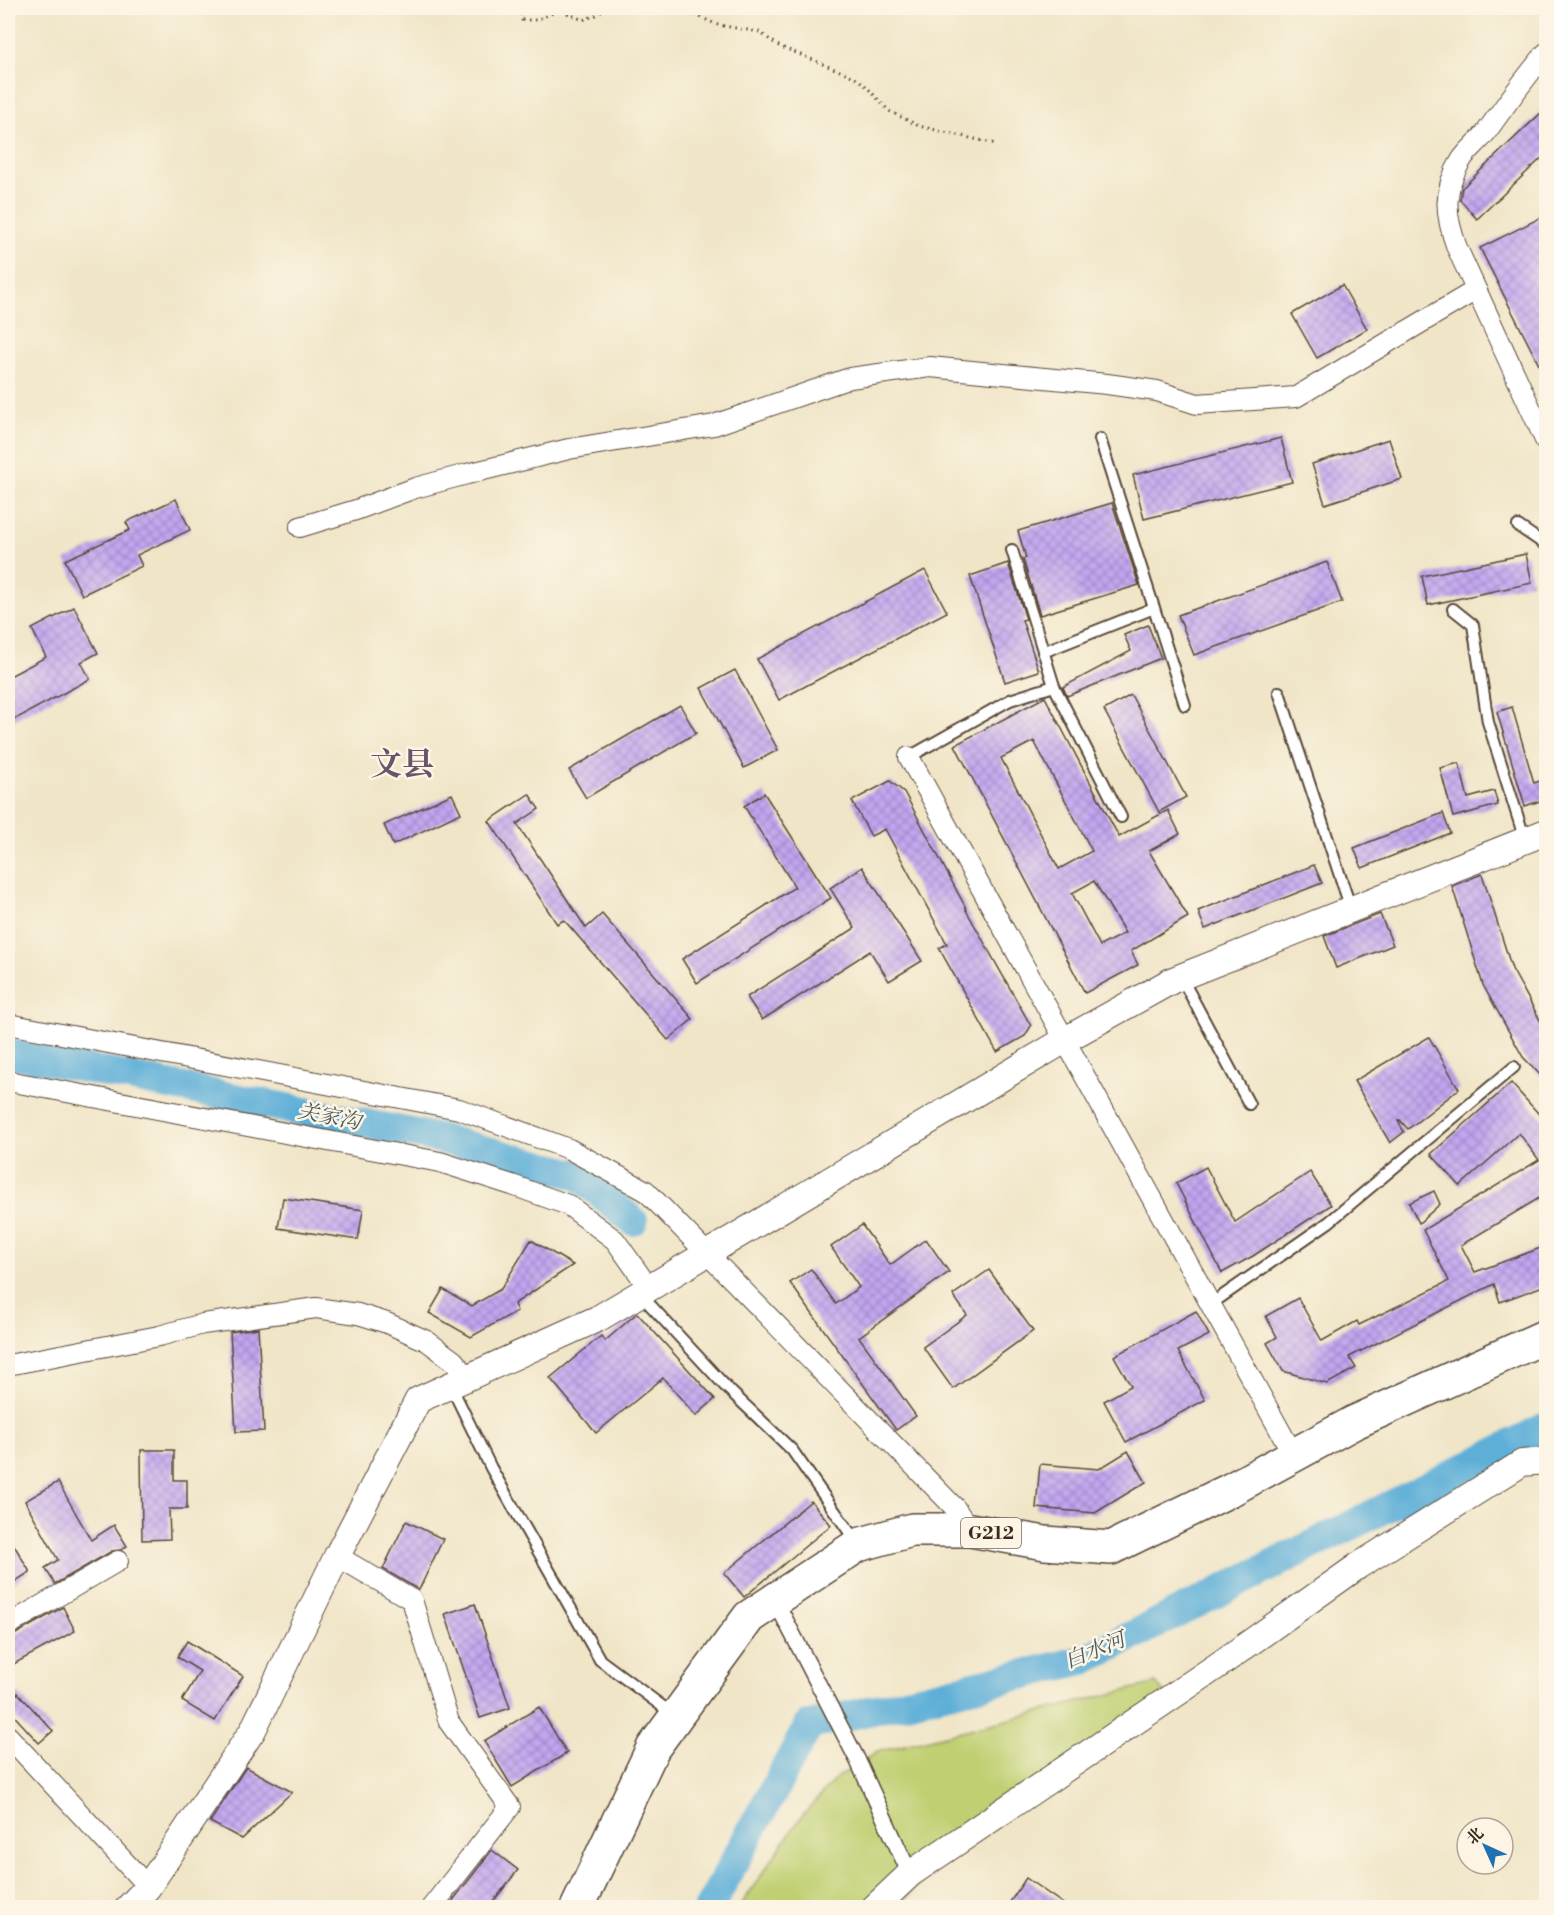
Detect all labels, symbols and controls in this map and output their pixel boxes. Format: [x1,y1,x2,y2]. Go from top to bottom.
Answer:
district label: 文县 [370,745,434,785]
water label: 关家沟 [296,1098,365,1136]
road number: G212 [961,1518,1021,1548]
water label: 白水河 [1061,1626,1133,1675]
north arrow [1455,1816,1515,1876]
text: 北 [1462,1823,1488,1849]

